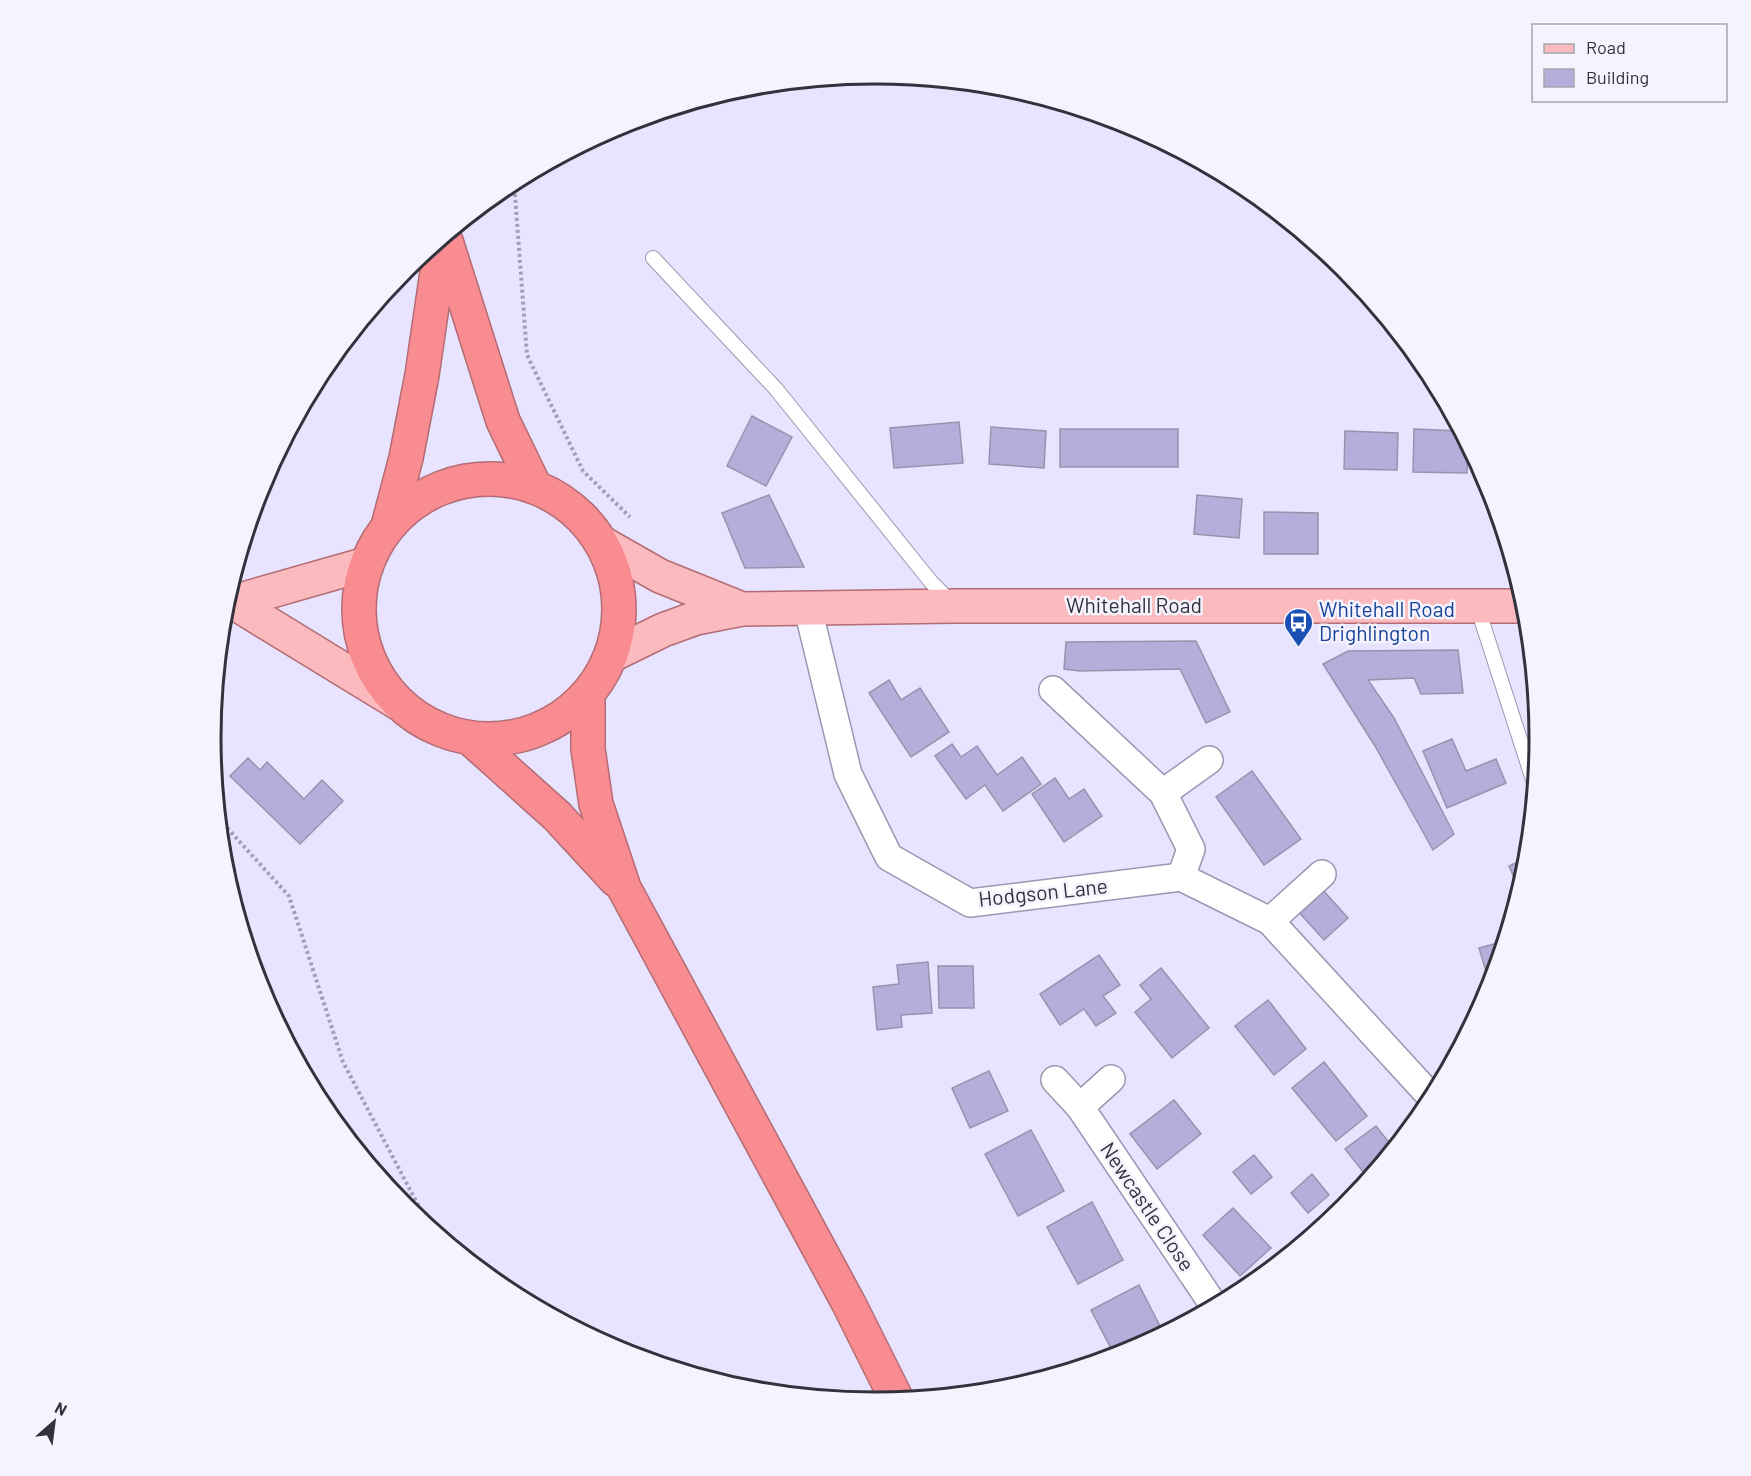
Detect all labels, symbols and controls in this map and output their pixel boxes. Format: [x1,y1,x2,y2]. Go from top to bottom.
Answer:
legend [1532,24,1727,102]
text: Road [1586,36,1626,58]
text: Building [1586,66,1649,88]
street label: Whitehall Road [1066,592,1202,617]
place label: Whitehall Road Drighlington [1319,596,1455,645]
bus stop icon: Whitehall Road Drighlington [1282,606,1314,648]
street label: Hodgson Lane [977,872,1109,911]
street label: Newcastle Close [1096,1137,1200,1275]
north arrow [24,1392,84,1452]
text: N [52,1397,70,1419]

